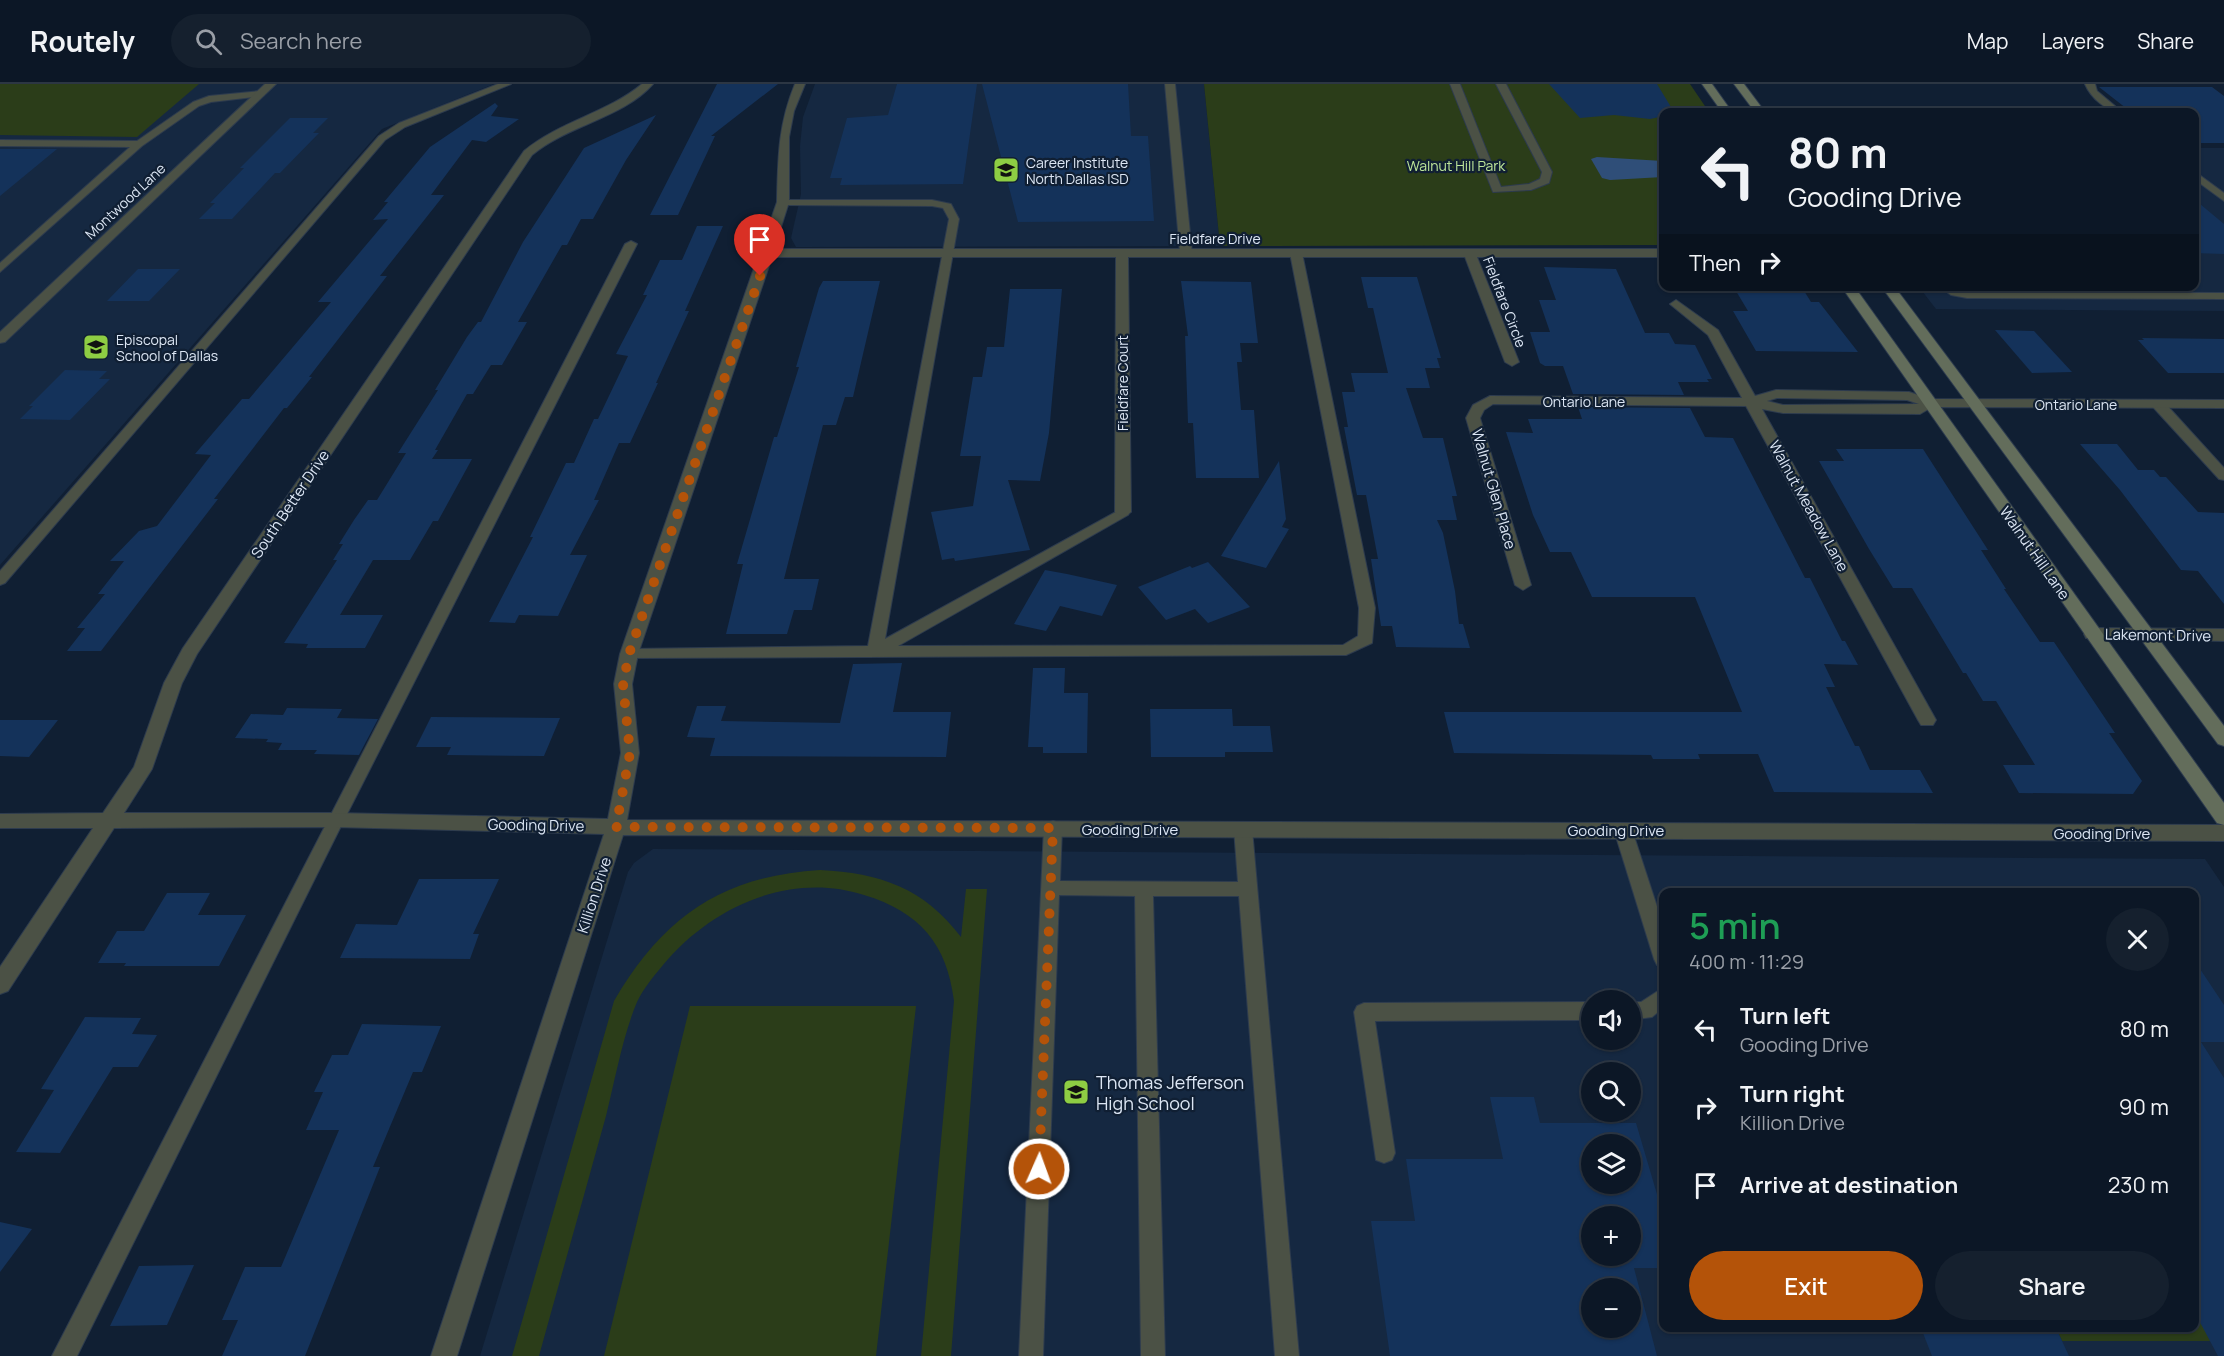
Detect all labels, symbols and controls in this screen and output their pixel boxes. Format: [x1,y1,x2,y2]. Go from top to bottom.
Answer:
search box [171,14,591,68]
text: Routely [30,22,135,60]
icon: search [192,25,225,58]
text: Search here [240,26,362,56]
text: Map [1967,27,2008,55]
text: Layers [2041,27,2104,55]
text: Share [2137,27,2194,55]
text: 80 m [1788,123,1888,181]
icon: left [1689,132,1767,210]
place label: Career Institute North Dallas ISD [1026,153,1129,188]
school or university icon: Career Institute North Dallas ISD [991,155,1021,185]
park label: Walnut Hill Park [1407,156,1506,175]
street label: Montwood Lane [81,159,169,243]
text: Gooding Drive [1788,178,1962,215]
pin [734,214,785,276]
icon: arrive [743,223,776,256]
street label: Fieldfare Drive [1169,229,1261,248]
icon: right [1753,246,1786,279]
text: Then [1689,248,1741,278]
street label: Fieldfare Circle [1479,254,1531,350]
place label: Episcopal School of Dallas [116,330,218,365]
school or university icon: Episcopal School of Dallas [81,332,111,362]
street label: Fieldfare Court [1113,335,1132,431]
street label: Ontario Lane [1543,392,1625,411]
street label: Ontario Lane [2035,395,2117,414]
street label: Walnut Glen Place [1467,426,1521,552]
street label: Walnut Meadow Lane [1764,437,1854,576]
street label: South Better Drive [246,446,334,562]
street label: Walnut Hill Lane [1995,502,2075,604]
street label: Lakemont Drive [2105,624,2212,646]
street label: Gooding Drive [488,814,585,836]
street label: Gooding Drive [1082,819,1179,840]
street label: Gooding Drive [1568,820,1665,841]
street label: Gooding Drive [2054,823,2151,844]
street label: Killion Drive [572,854,616,936]
text: 5 min [1689,901,1781,950]
button: close [2106,908,2169,971]
text: 400 m · 11:29 [1689,948,1804,975]
map controls [1581,990,1641,1338]
button: sound [1581,990,1641,1050]
text: Turn left [1740,1001,1830,1031]
icon: left [1689,1013,1722,1046]
text: 80 m [2120,1014,2169,1044]
text: Gooding Drive [1740,1031,1869,1058]
button: search [1581,1062,1641,1122]
place label: Thomas Jefferson High School [1096,1070,1244,1115]
school or university icon: Thomas Jefferson High School [1061,1077,1091,1107]
text: Turn right [1740,1079,1845,1109]
icon: right [1689,1091,1722,1124]
text: 90 m [2119,1092,2169,1122]
text: Killion Drive [1740,1109,1845,1136]
button: layers [1581,1134,1641,1194]
position arrow [1007,1137,1071,1201]
icon: arrive [1689,1169,1722,1202]
text: Arrive at destination [1740,1170,1958,1200]
text: 230 m [2108,1170,2169,1200]
button: + [1581,1206,1641,1266]
button: Exit [1689,1251,1923,1320]
button: Share [1935,1251,2169,1320]
button: − [1581,1278,1641,1338]

